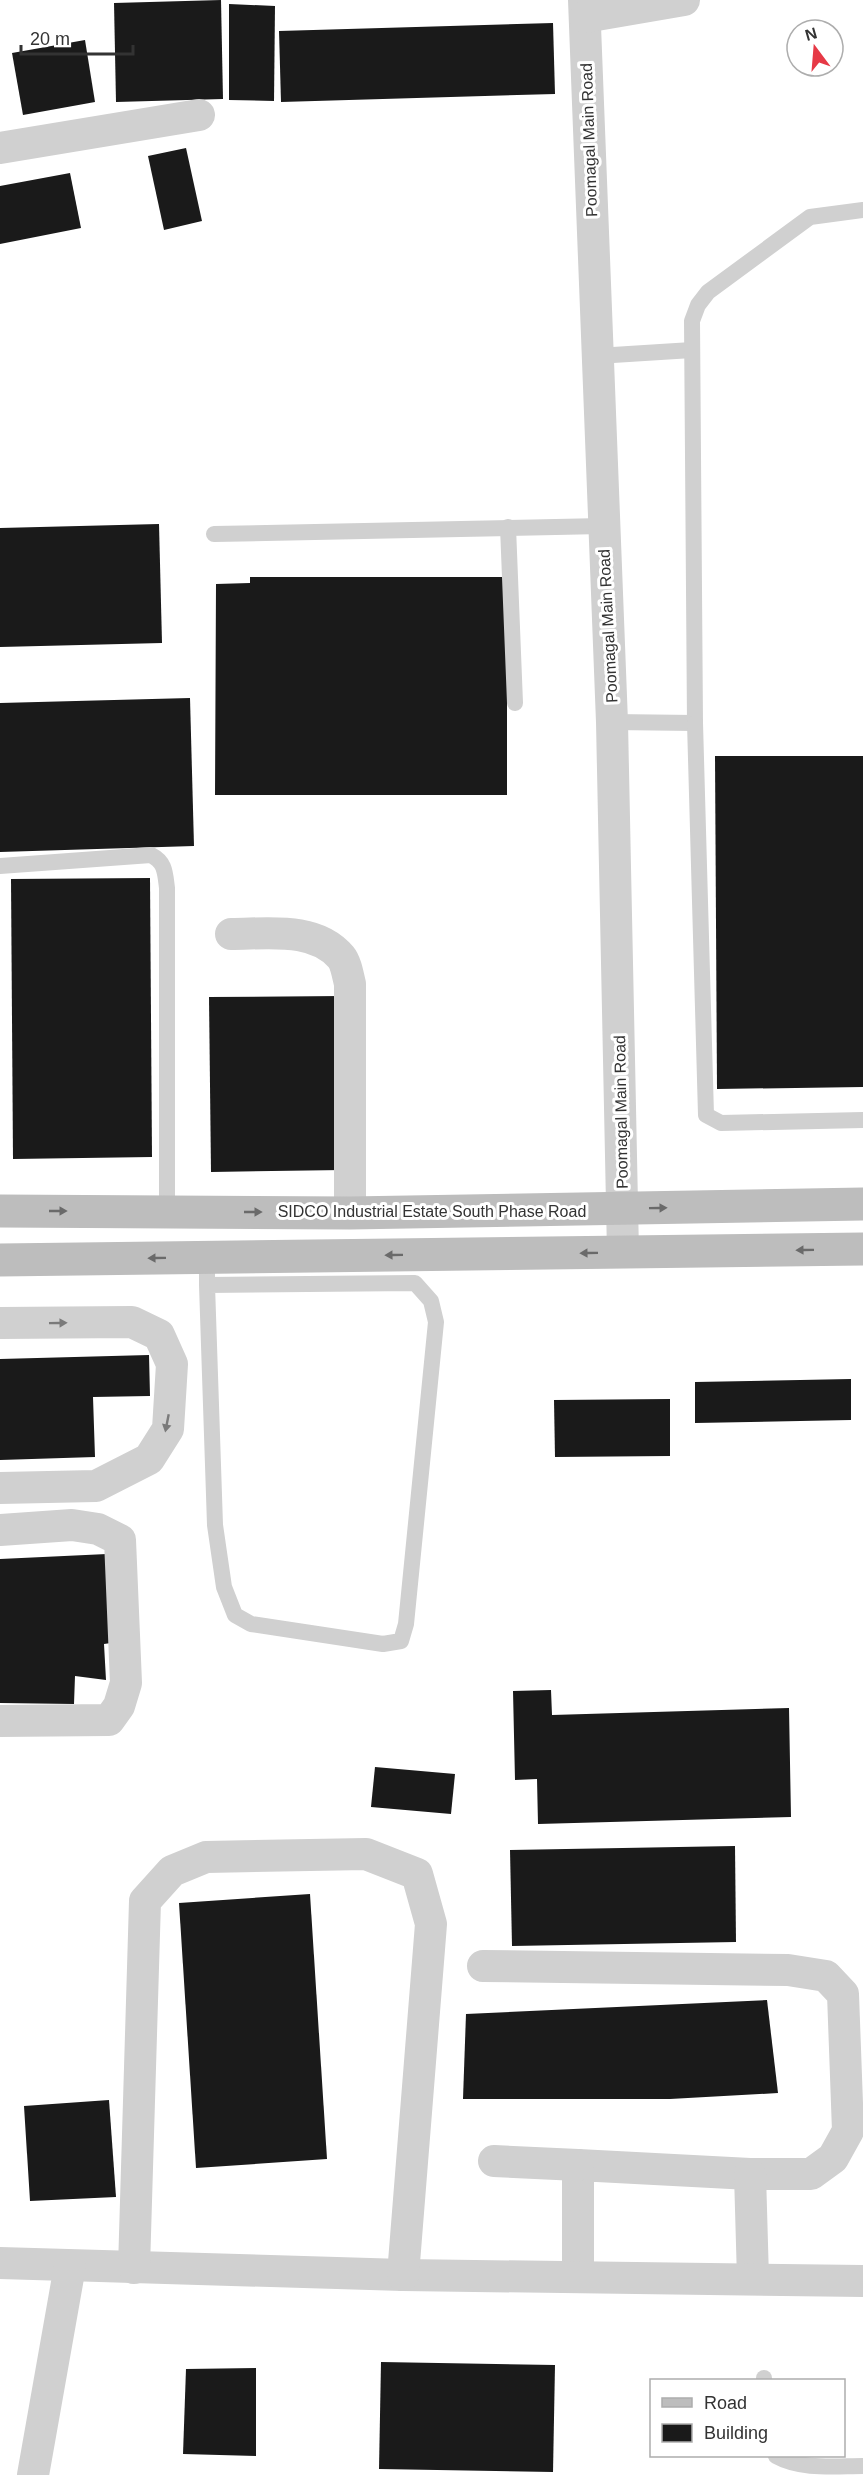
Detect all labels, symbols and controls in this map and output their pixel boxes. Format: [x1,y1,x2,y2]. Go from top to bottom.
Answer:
scale bar [21,18,134,56]
north arrow [785,18,845,78]
text: N [803,24,819,44]
text: 20 m [30,29,70,49]
street label: Poomagal Main Road [578,63,600,217]
street label: Poomagal Main Road [595,549,621,703]
street label: Poomagal Main Road [611,1035,631,1189]
street label: SIDCO Industrial Estate South Phase Road [278,1203,586,1220]
one-way arrow [649,1203,668,1213]
one-way arrow [49,1206,68,1216]
one-way arrow [244,1207,263,1217]
one-way arrow [795,1245,814,1255]
one-way arrow [579,1248,598,1258]
one-way arrow [384,1250,403,1260]
one-way arrow [147,1253,166,1263]
one-way arrow [49,1318,68,1328]
one-way arrow [162,1414,171,1433]
legend [650,2379,845,2457]
text: Road [704,2393,747,2413]
text: Building [704,2423,768,2443]

